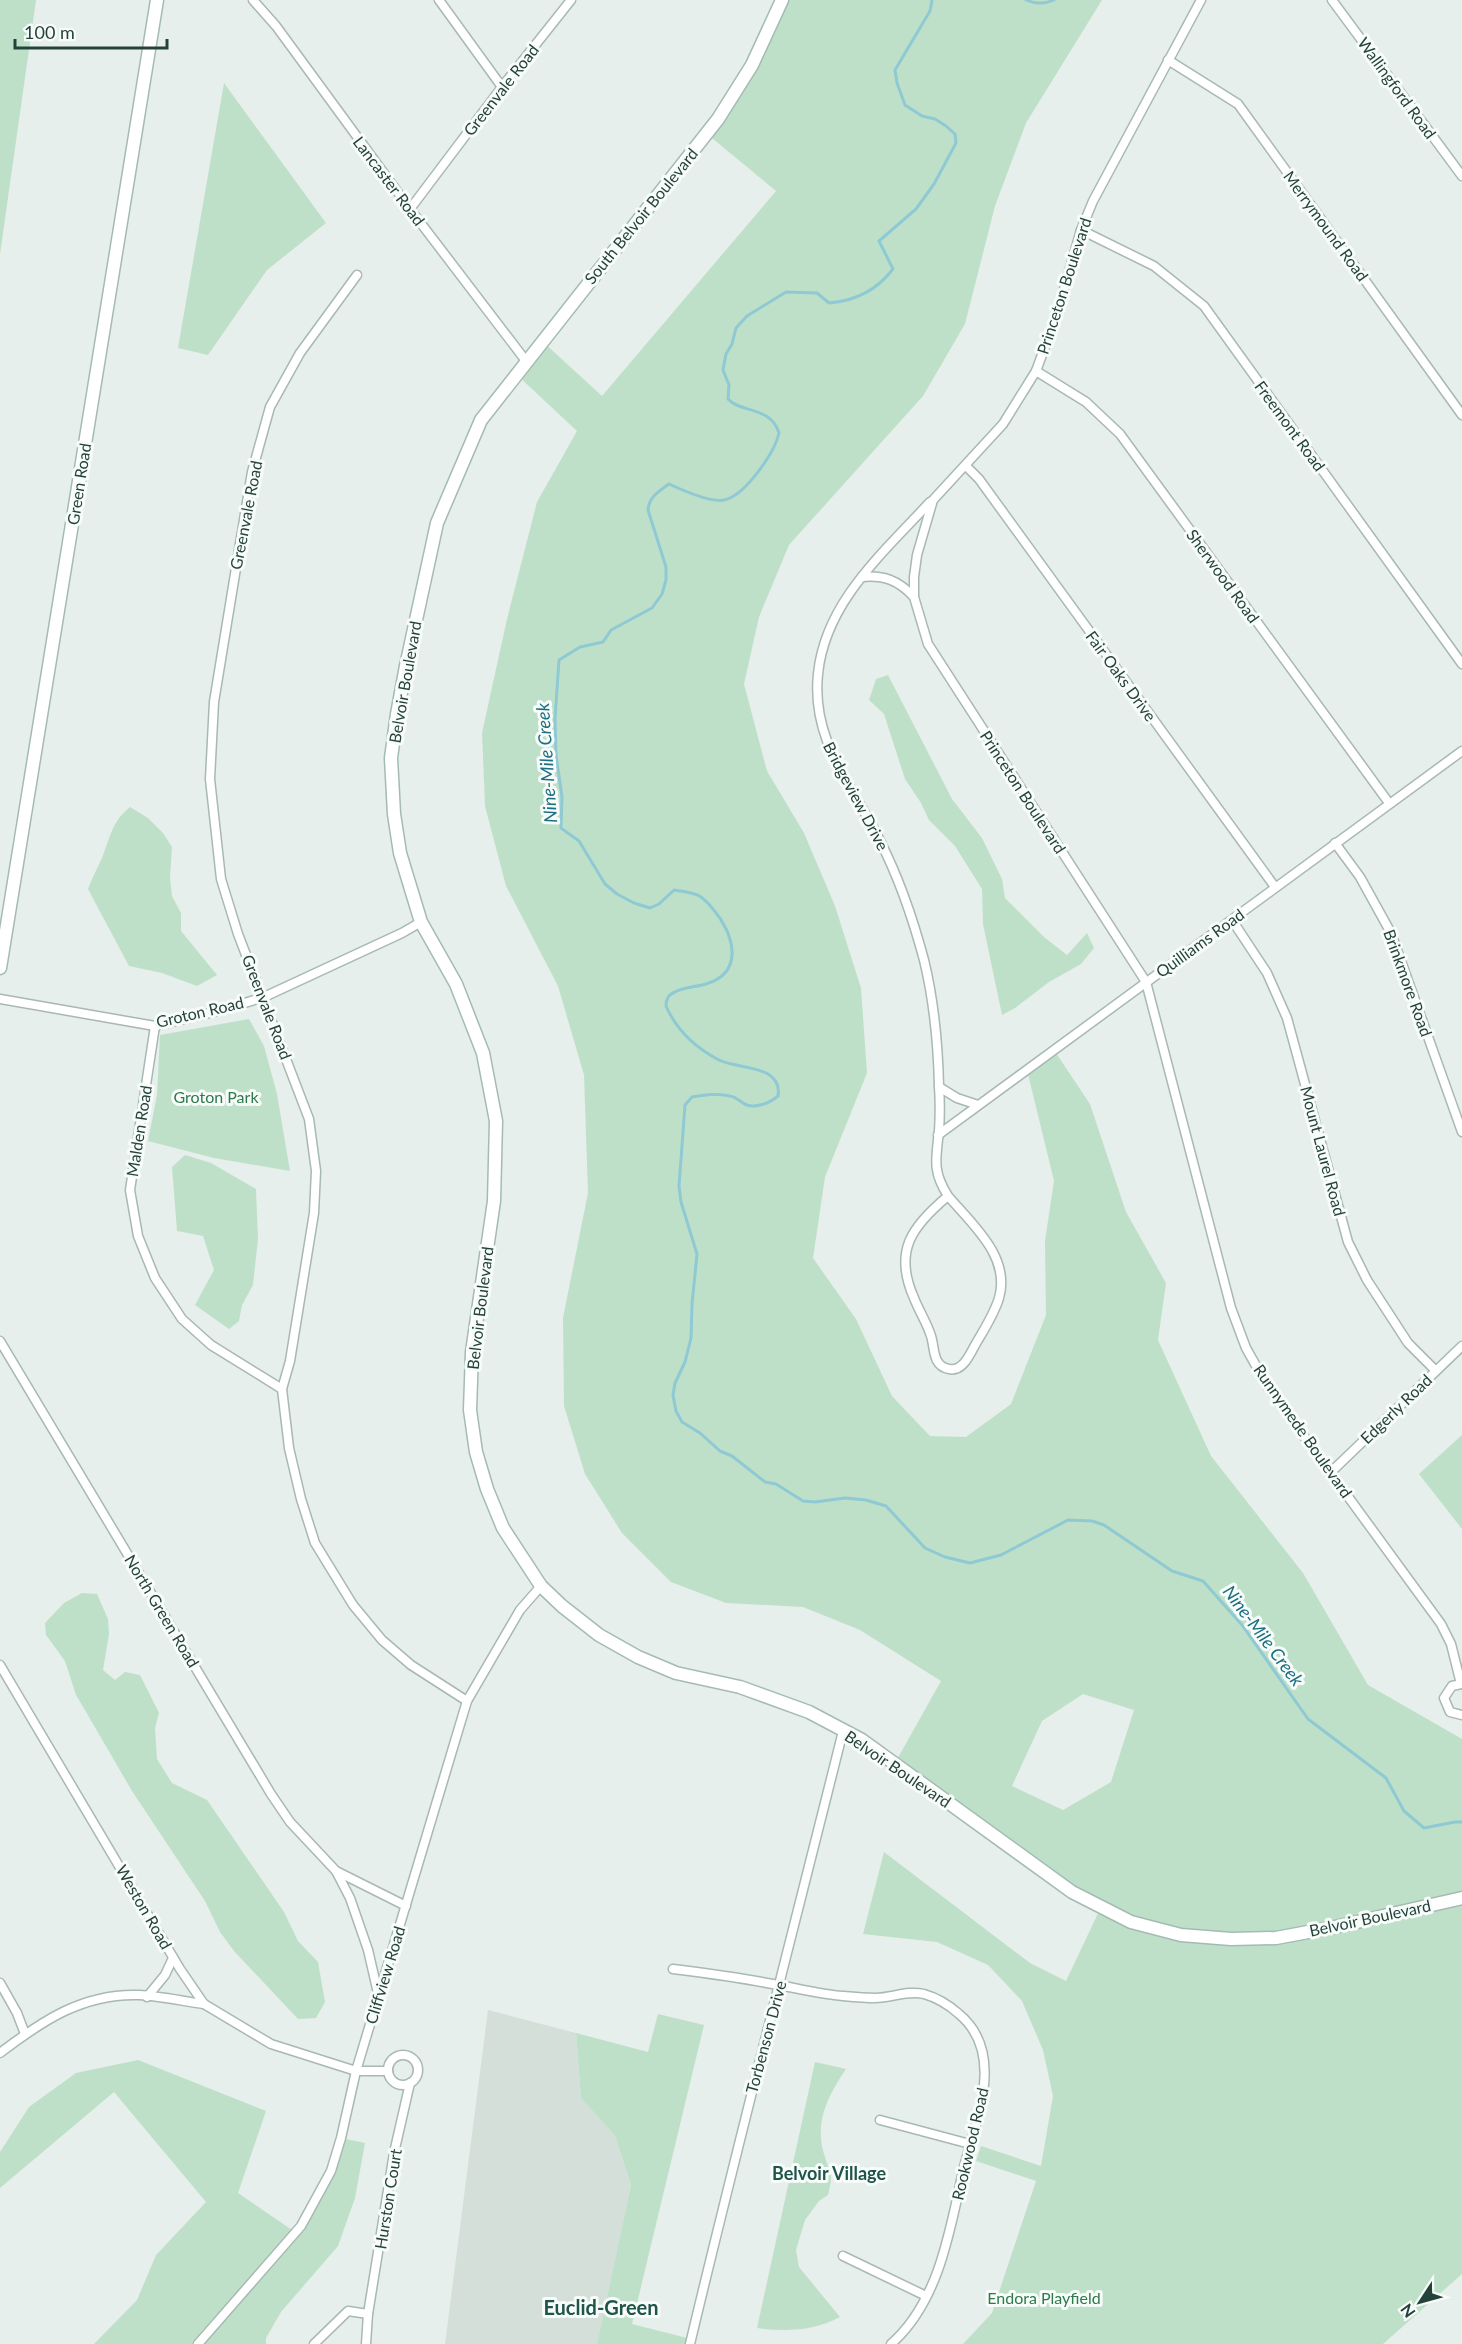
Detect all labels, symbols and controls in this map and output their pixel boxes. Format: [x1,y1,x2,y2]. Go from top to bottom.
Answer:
scale bar [15,12,166,50]
text: 100 m [24,21,75,43]
street label: Wallingford Road [1354,33,1441,142]
street label: Greenvale Road [459,40,542,139]
street label: Lancaster Road [350,132,429,229]
street label: South Belvoir Boulevard [580,144,701,287]
street label: Merrymound Road [1280,167,1373,285]
street label: Princeton Boulevard [1032,215,1095,357]
street label: Freemont Road [1251,377,1330,475]
street label: Green Road [63,442,94,526]
street label: Greenvale Road [226,459,265,571]
street label: Sherwood Road [1183,525,1264,626]
street label: Belvoir Boulevard [384,619,425,744]
street label: Fair Oaks Drive [1082,627,1161,725]
water label: Nine-Mile Creek [531,702,561,824]
street label: Princeton Boulevard [977,727,1070,857]
street label: Bridgeview Drive [820,738,893,853]
street label: Quilliams Road [1152,904,1248,981]
street label: Brinkmore Road [1380,927,1437,1039]
street label: Greenvale Road [239,952,296,1062]
street label: Groton Road [154,992,246,1031]
street label: Malden Road [122,1084,155,1178]
street label: Mount Laurel Road [1297,1084,1350,1218]
park label: Groton Park [173,1087,259,1106]
street label: Belvoir Boulevard [463,1245,496,1371]
street label: Runnymede Boulevard [1250,1360,1357,1501]
street label: Edgerly Road [1356,1370,1435,1447]
street label: North Green Road [121,1551,204,1671]
water label: Nine-Mile Creek [1219,1581,1309,1690]
street label: Belvoir Boulevard [842,1726,955,1811]
street label: Weston Road [113,1861,176,1952]
street label: Belvoir Boulevard [1307,1895,1432,1940]
street label: Cliffview Road [361,1924,408,2026]
street label: Torbenson Drive [741,1978,790,2095]
street label: Rookwood Road [947,2086,992,2202]
street label: Hurston Court [370,2147,405,2251]
district label: Belvoir Village [772,2162,886,2184]
north arrow [1390,2272,1450,2332]
park label: Endora Playfield [987,2288,1101,2307]
district label: Euclid-Green [543,2295,659,2319]
text: N [1396,2301,1419,2322]

